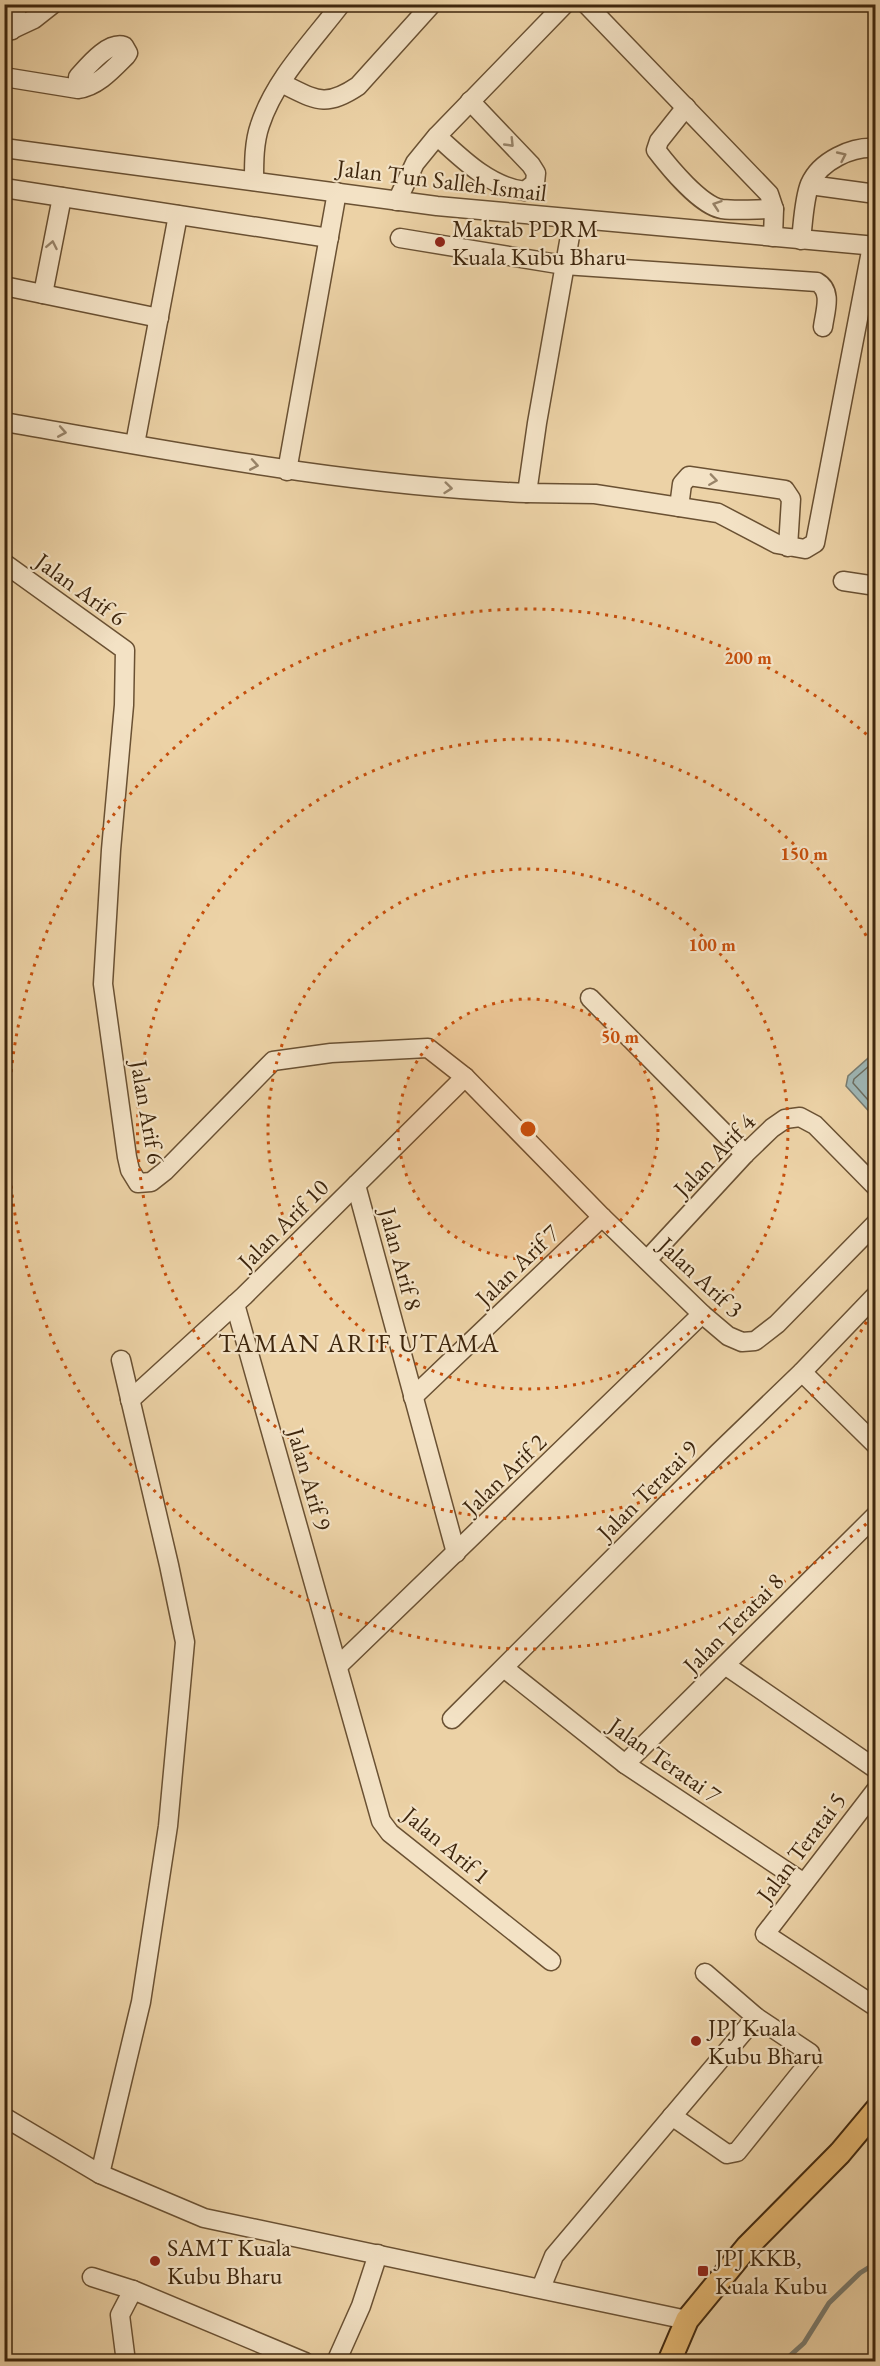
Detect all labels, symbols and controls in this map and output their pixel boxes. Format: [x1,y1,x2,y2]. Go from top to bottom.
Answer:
one-way arrow [503,137,514,147]
street label: Jalan Tun Salleh Ismail [333,151,549,208]
one-way arrow [836,151,847,163]
one-way arrow [712,200,722,213]
place label: Maktab PDRM Kuala Kubu Bharu [452,213,627,272]
marker: Maktab PDRM Kuala Kubu Bharu [433,235,447,249]
one-way arrow [45,241,58,251]
one-way arrow [57,425,67,438]
one-way arrow [249,458,259,471]
one-way arrow [708,473,717,485]
one-way arrow [443,481,452,494]
street label: Jalan Arif 6 [28,544,133,632]
text: 200 m [724,646,772,669]
text: 150 m [780,842,828,865]
text: 100 m [688,933,736,956]
text: 50 m [601,1025,639,1048]
street label: Jalan Arif 6 [123,1056,172,1166]
street label: Jalan Arif 4 [665,1106,762,1205]
centre of rings [518,1119,538,1139]
street label: Jalan Arif 10 [229,1172,335,1278]
street label: Jalan Arif 8 [372,1202,430,1314]
street label: Jalan Arif 7 [467,1217,566,1314]
street label: Jalan Arif 3 [651,1228,750,1324]
district label: TAMAN ARIF UTAMA [218,1326,500,1360]
street label: Jalan Arif 9 [280,1422,340,1534]
street label: Jalan Arif 2 [454,1426,553,1523]
street label: Jalan Teratai 9 [589,1433,704,1548]
street label: Jalan Teratai 8 [675,1566,790,1681]
street label: Jalan Teratai 7 [601,1709,728,1810]
street label: Jalan Teratai 5 [748,1786,853,1910]
street label: Jalan Arif 1 [395,1798,497,1891]
place label: JPJ Kuala Kubu Bharu [706,2012,824,2071]
marker: JPJ Kuala Kubu Bharu [689,2034,703,2048]
place label: SAMT Kuala Kubu Bharu [167,2232,292,2291]
place label: JPJ KKB, Kuala Kubu [713,2242,828,2301]
marker: SAMT Kuala Kubu Bharu [148,2254,162,2268]
marker: JPJ KKB, Kuala Kubu [696,2264,710,2278]

